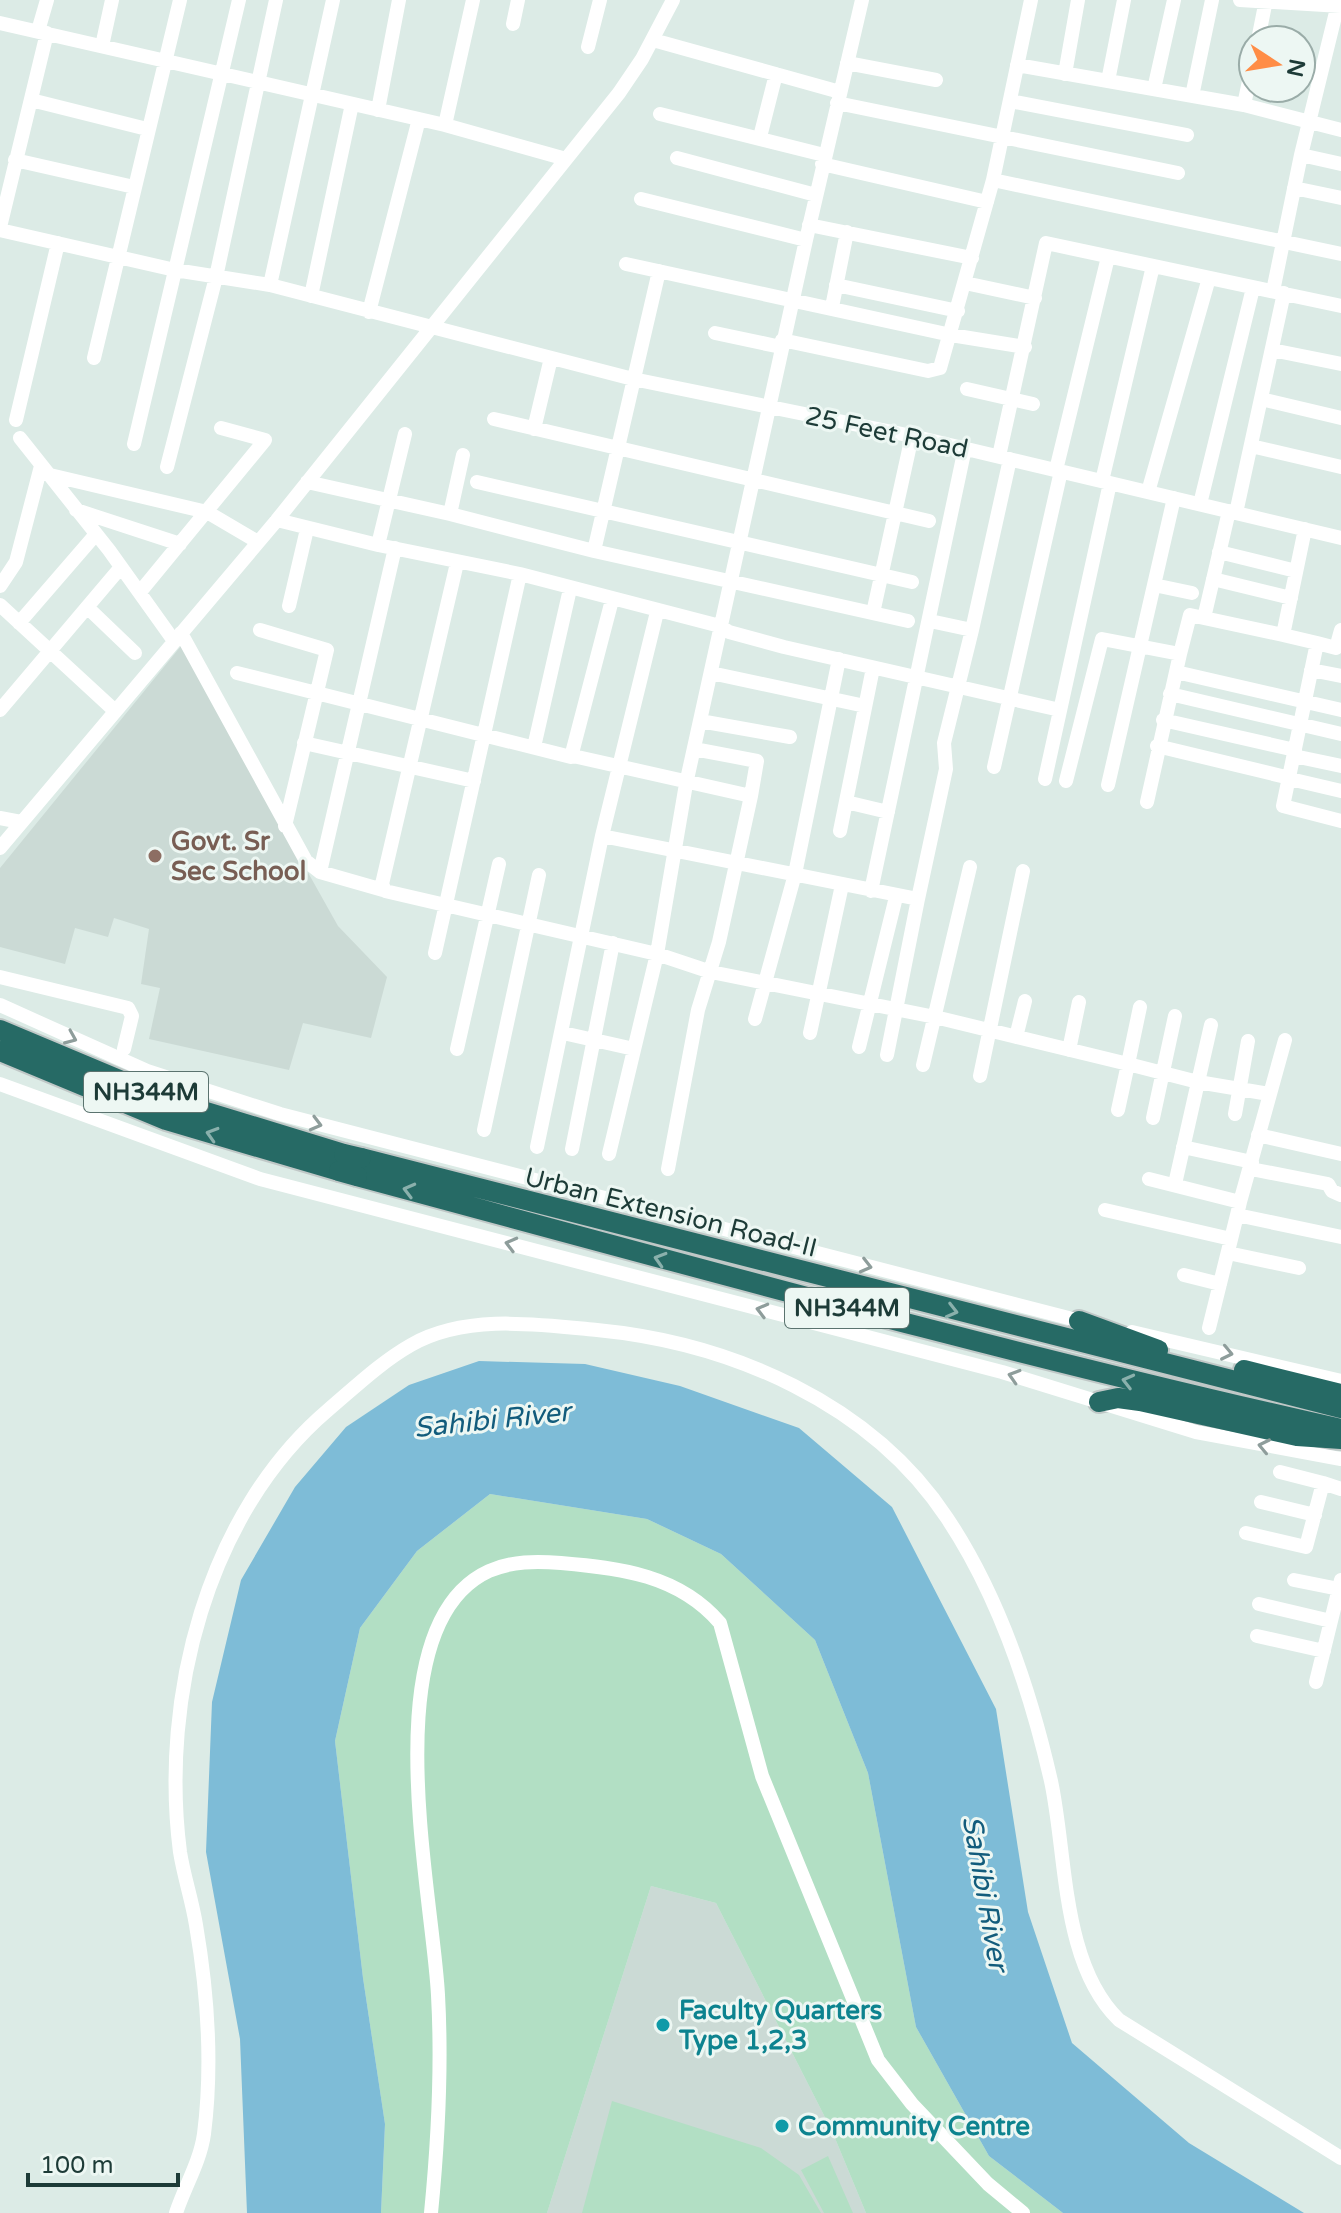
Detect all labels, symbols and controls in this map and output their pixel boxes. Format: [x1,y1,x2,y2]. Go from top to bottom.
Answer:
north arrow [1237,24,1317,104]
text: N [1281,57,1310,79]
street label: 25 Feet Road [803,400,971,465]
place label: Govt. Sr Sec School [171,826,306,887]
marker: Govt. Sr Sec School [146,847,164,865]
one-way arrow [62,1029,77,1045]
road number: NH344M [84,1072,208,1112]
one-way arrow [308,1115,322,1131]
one-way arrow [205,1127,219,1143]
street label: Urban Extension Road-II [521,1161,820,1264]
one-way arrow [403,1183,417,1199]
one-way arrow [504,1237,518,1254]
one-way arrow [653,1252,667,1268]
one-way arrow [858,1257,872,1274]
road number: NH344M [785,1288,909,1328]
one-way arrow [944,1301,958,1318]
one-way arrow [756,1303,770,1320]
one-way arrow [1220,1344,1234,1361]
one-way arrow [1008,1369,1021,1385]
one-way arrow [1122,1373,1136,1390]
water label: Sahibi River [412,1395,575,1445]
one-way arrow [1258,1438,1271,1455]
water label: Sahibi River [955,1813,1016,1977]
place label: Faculty Quarters Type 1,2,3 [678,1995,882,2056]
marker: Faculty Quarters Type 1,2,3 [654,2016,672,2034]
place label: Community Centre [798,2111,1030,2142]
marker: Community Centre [773,2117,791,2135]
scale bar [28,2137,178,2187]
text: 100 m [40,2151,114,2180]

